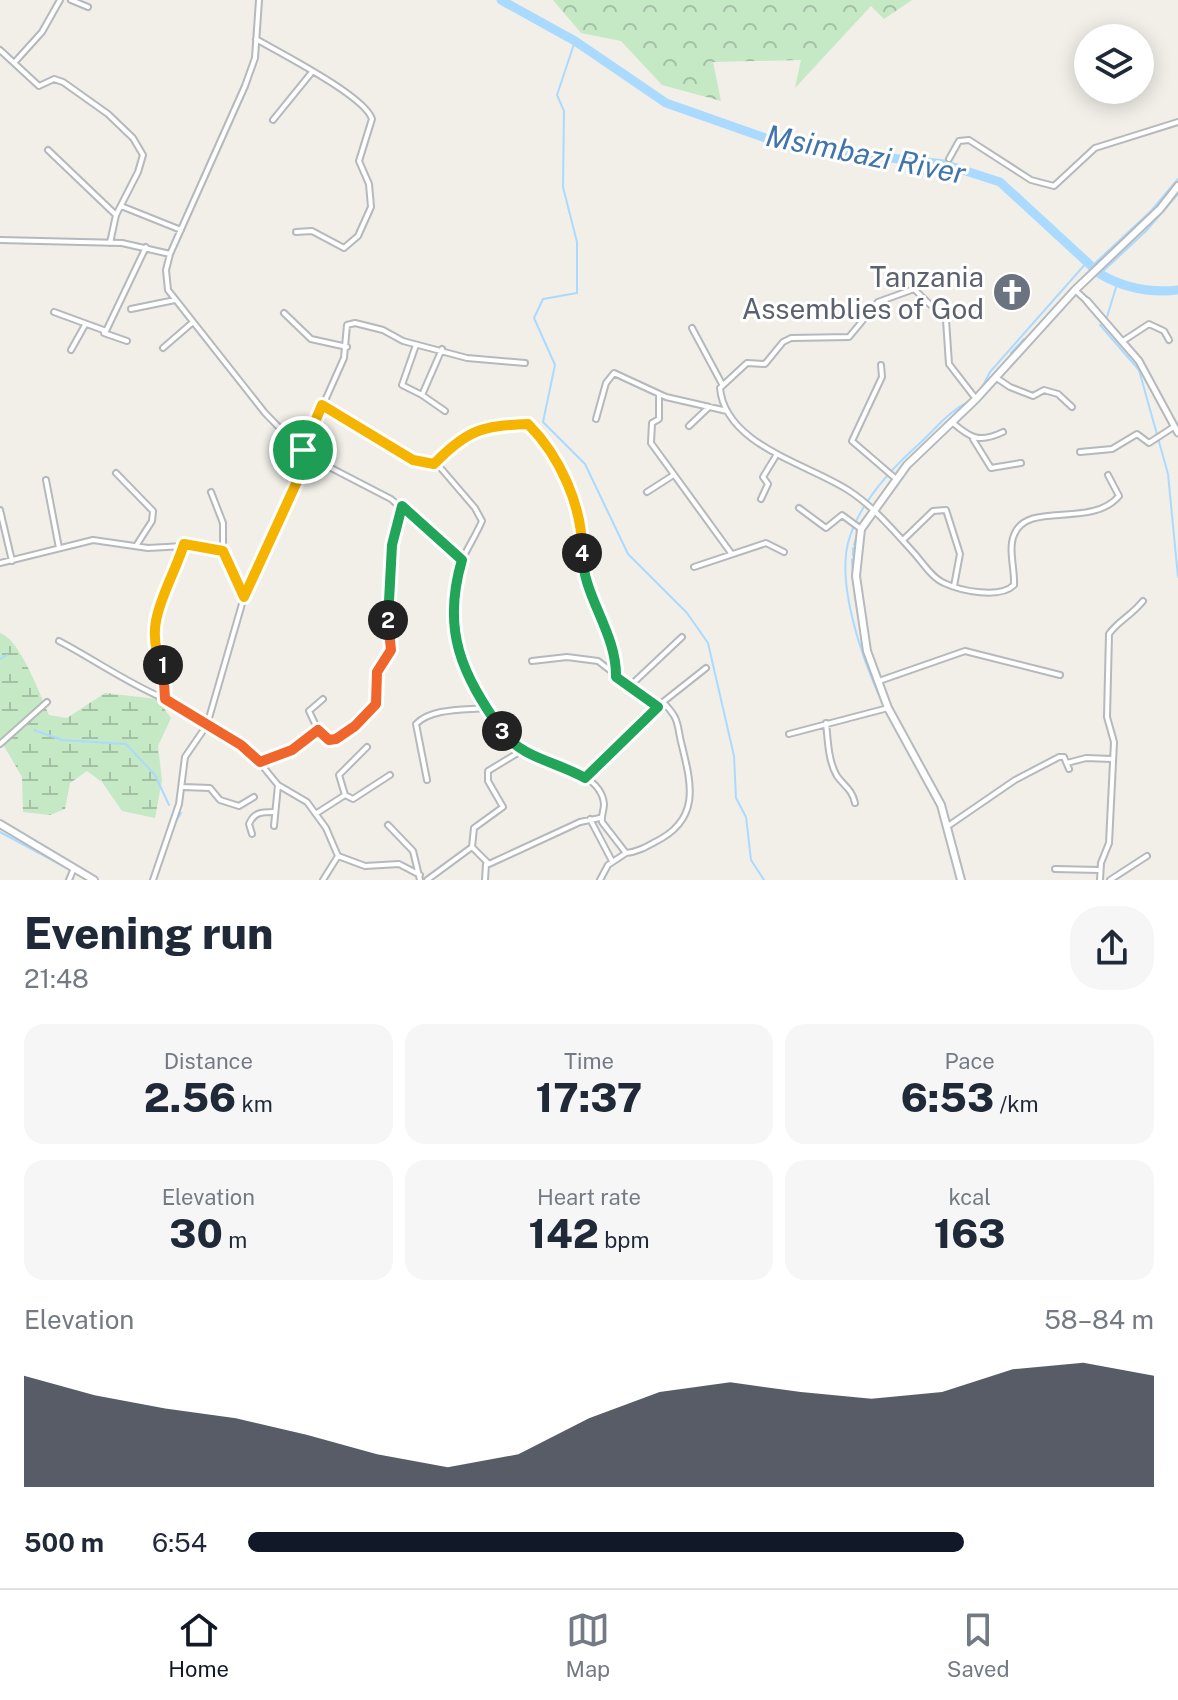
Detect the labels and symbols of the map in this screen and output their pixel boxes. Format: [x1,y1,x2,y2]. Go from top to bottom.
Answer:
water label: Msimbazi River [763,117,970,191]
place label: Tanzania Assemblies of God [742,260,984,325]
church icon: Tanzania Assemblies of God [991,271,1033,313]
pin [269,416,337,484]
pin: 4 [562,533,602,573]
pin: 2 [368,600,408,640]
pin: 1 [143,645,183,685]
pin: 3 [482,711,522,751]

